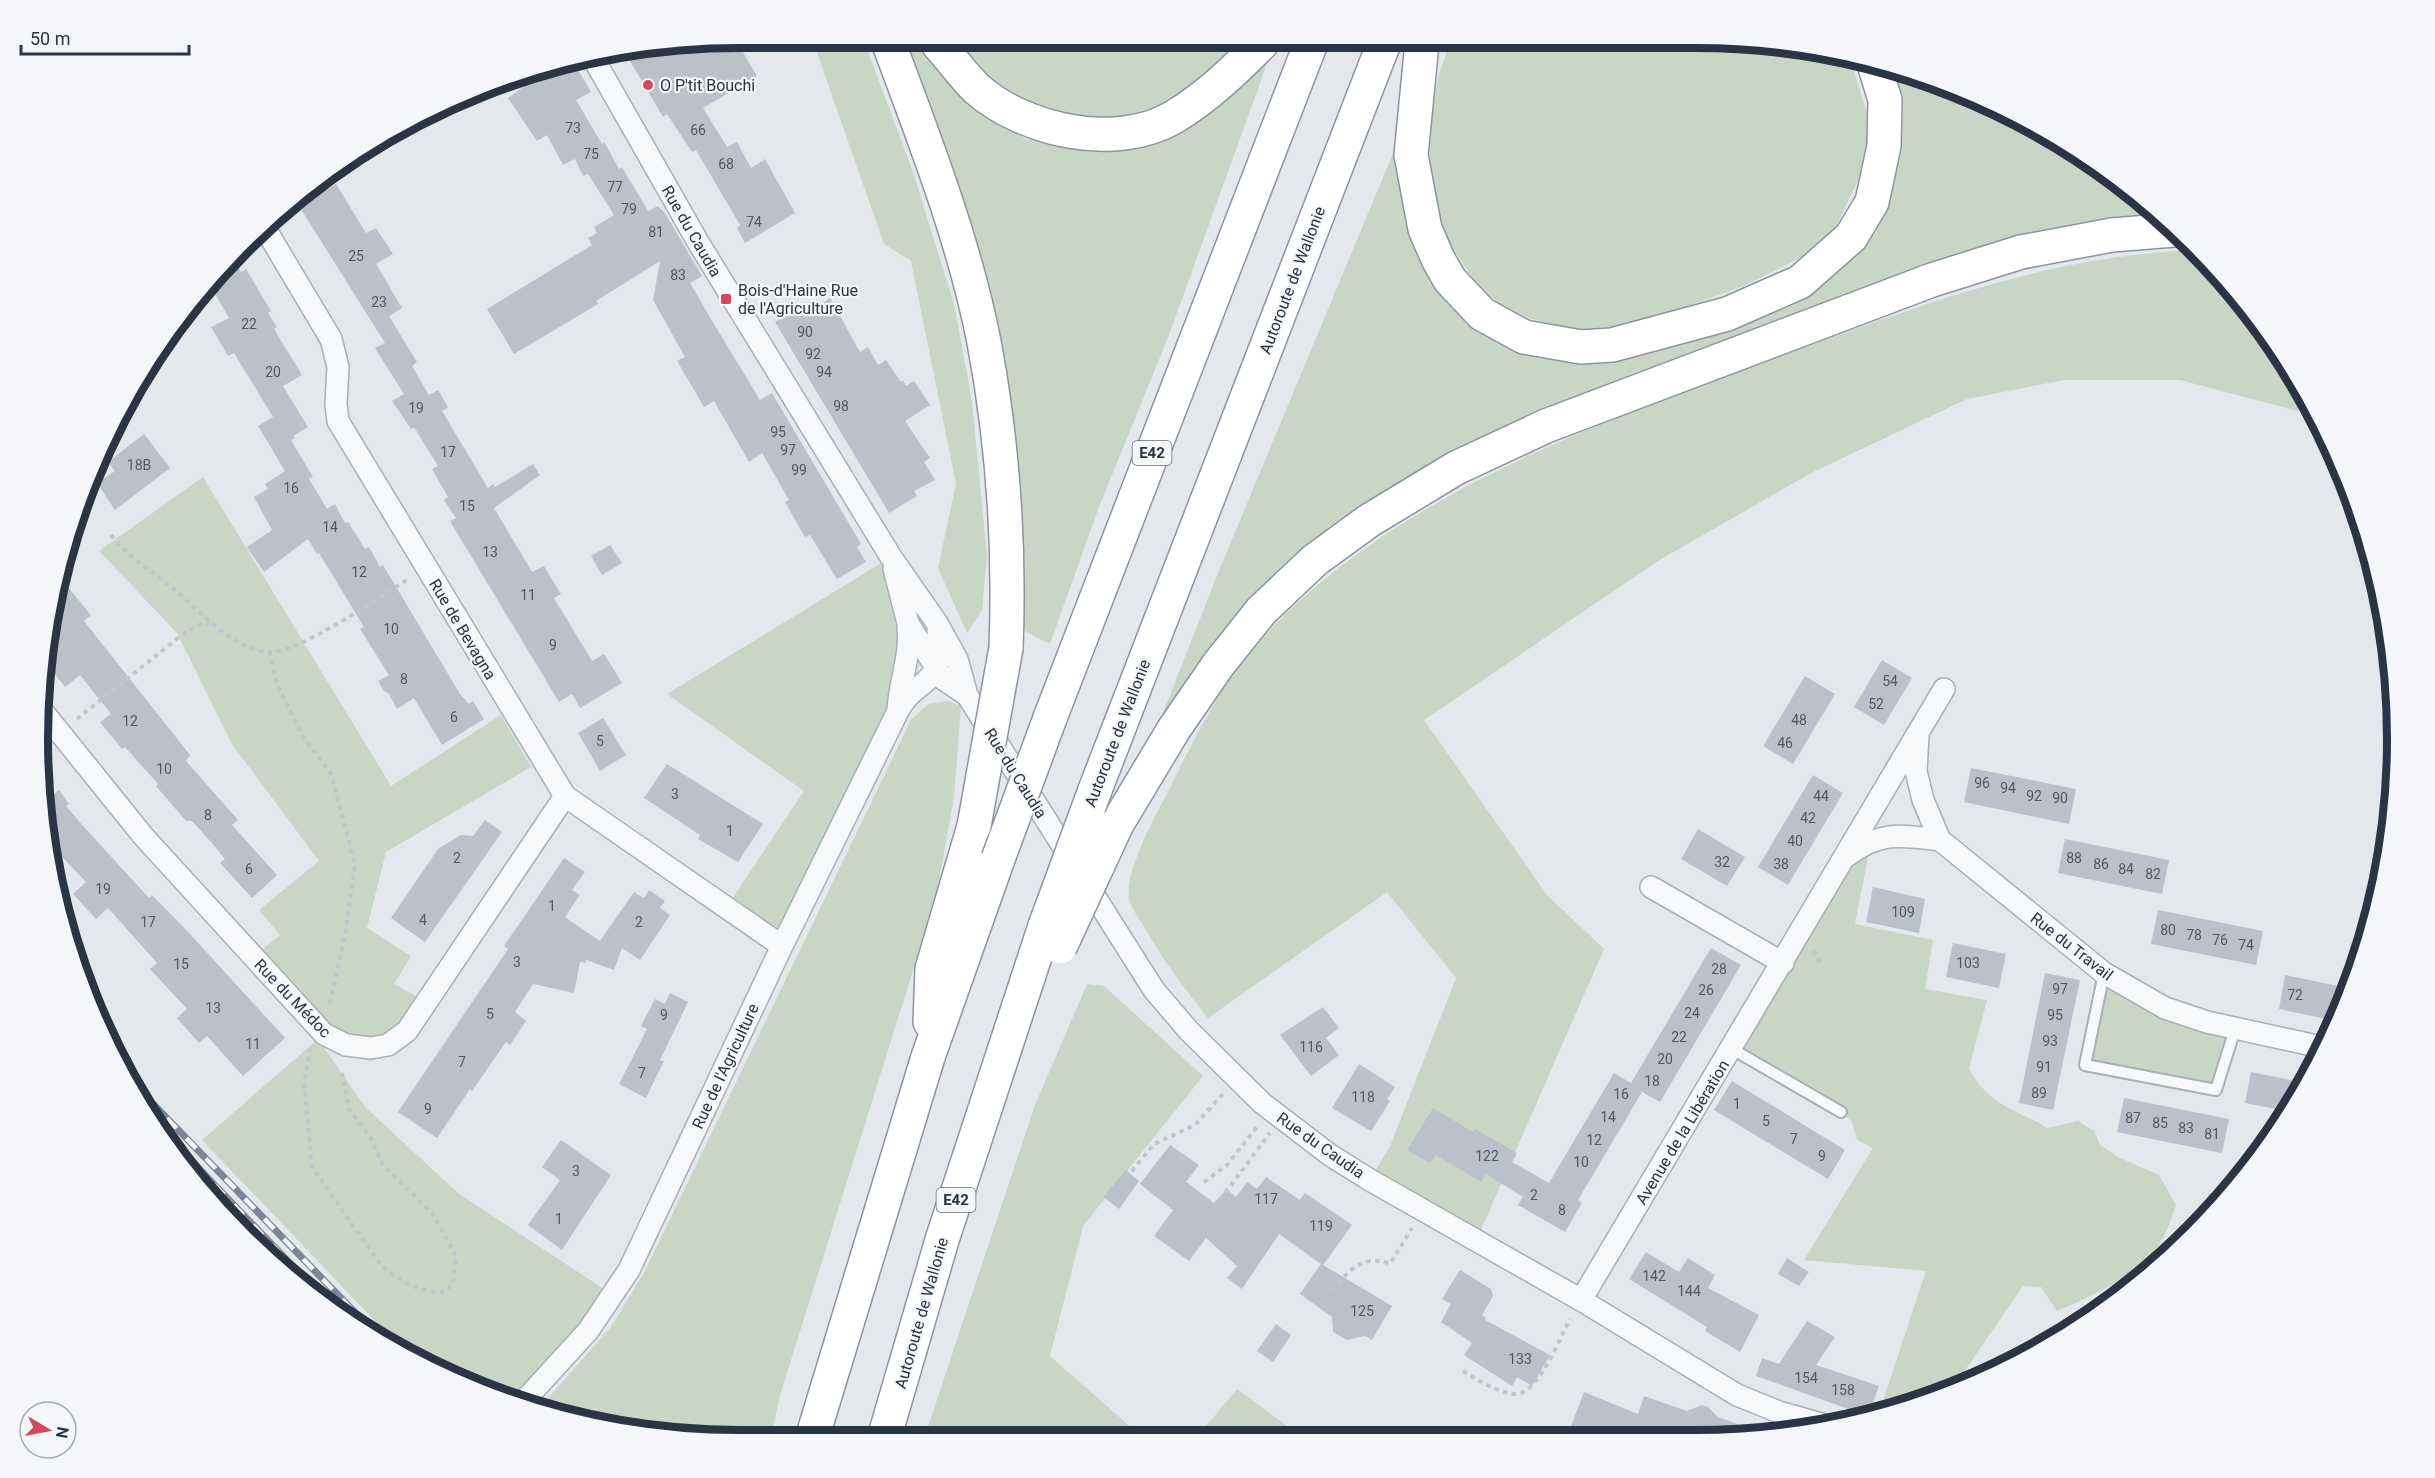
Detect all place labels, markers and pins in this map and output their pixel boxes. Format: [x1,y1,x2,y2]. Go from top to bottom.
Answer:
place label: O P'tit Bouchi [660,76,755,95]
marker: O P'tit Bouchi [641,78,655,92]
place label: Bois-d'Haine Rue de l'Agriculture [738,281,858,318]
marker: Bois-d'Haine Rue de l'Agriculture [719,292,733,306]

